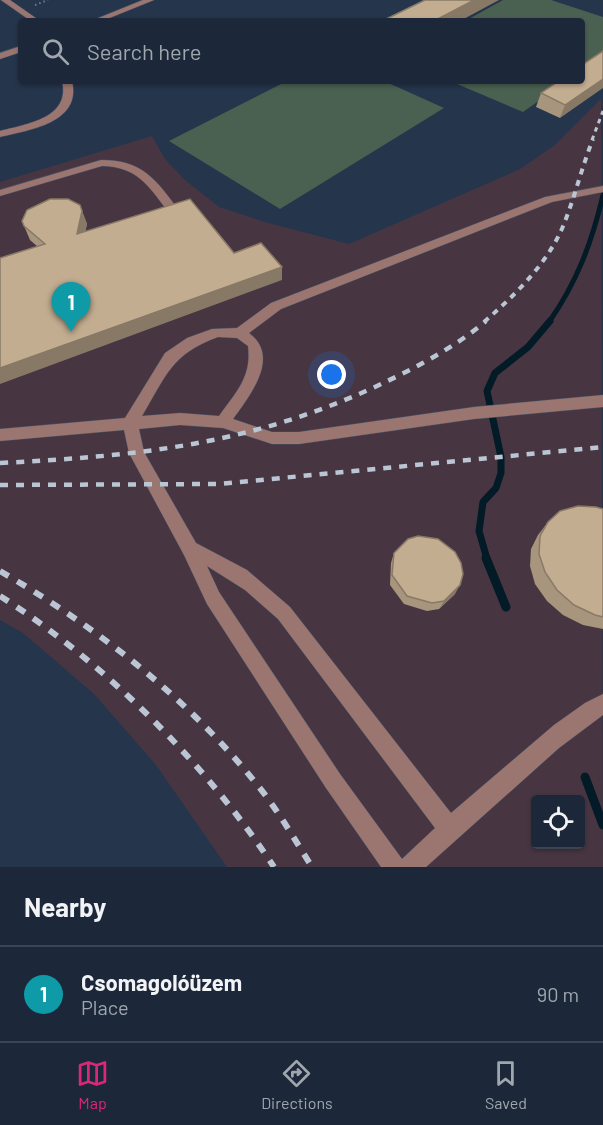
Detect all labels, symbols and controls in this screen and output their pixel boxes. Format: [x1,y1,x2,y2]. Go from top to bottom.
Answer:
search box [18,18,585,84]
icon: search [39,35,72,68]
text: Search here [87,38,201,64]
pin: 1 [52,282,90,332]
your location [317,360,346,389]
map controls [531,795,585,849]
button: locate [531,795,585,849]
text: Nearby [24,891,106,922]
text: Csomagolóüzem [81,969,242,995]
text: 1 [40,982,47,1006]
text: 90 m [537,982,579,1006]
text: Place [81,995,129,1019]
tab: Map [76,1057,109,1112]
tab: Directions [261,1057,333,1112]
tab: Saved [485,1057,527,1112]

